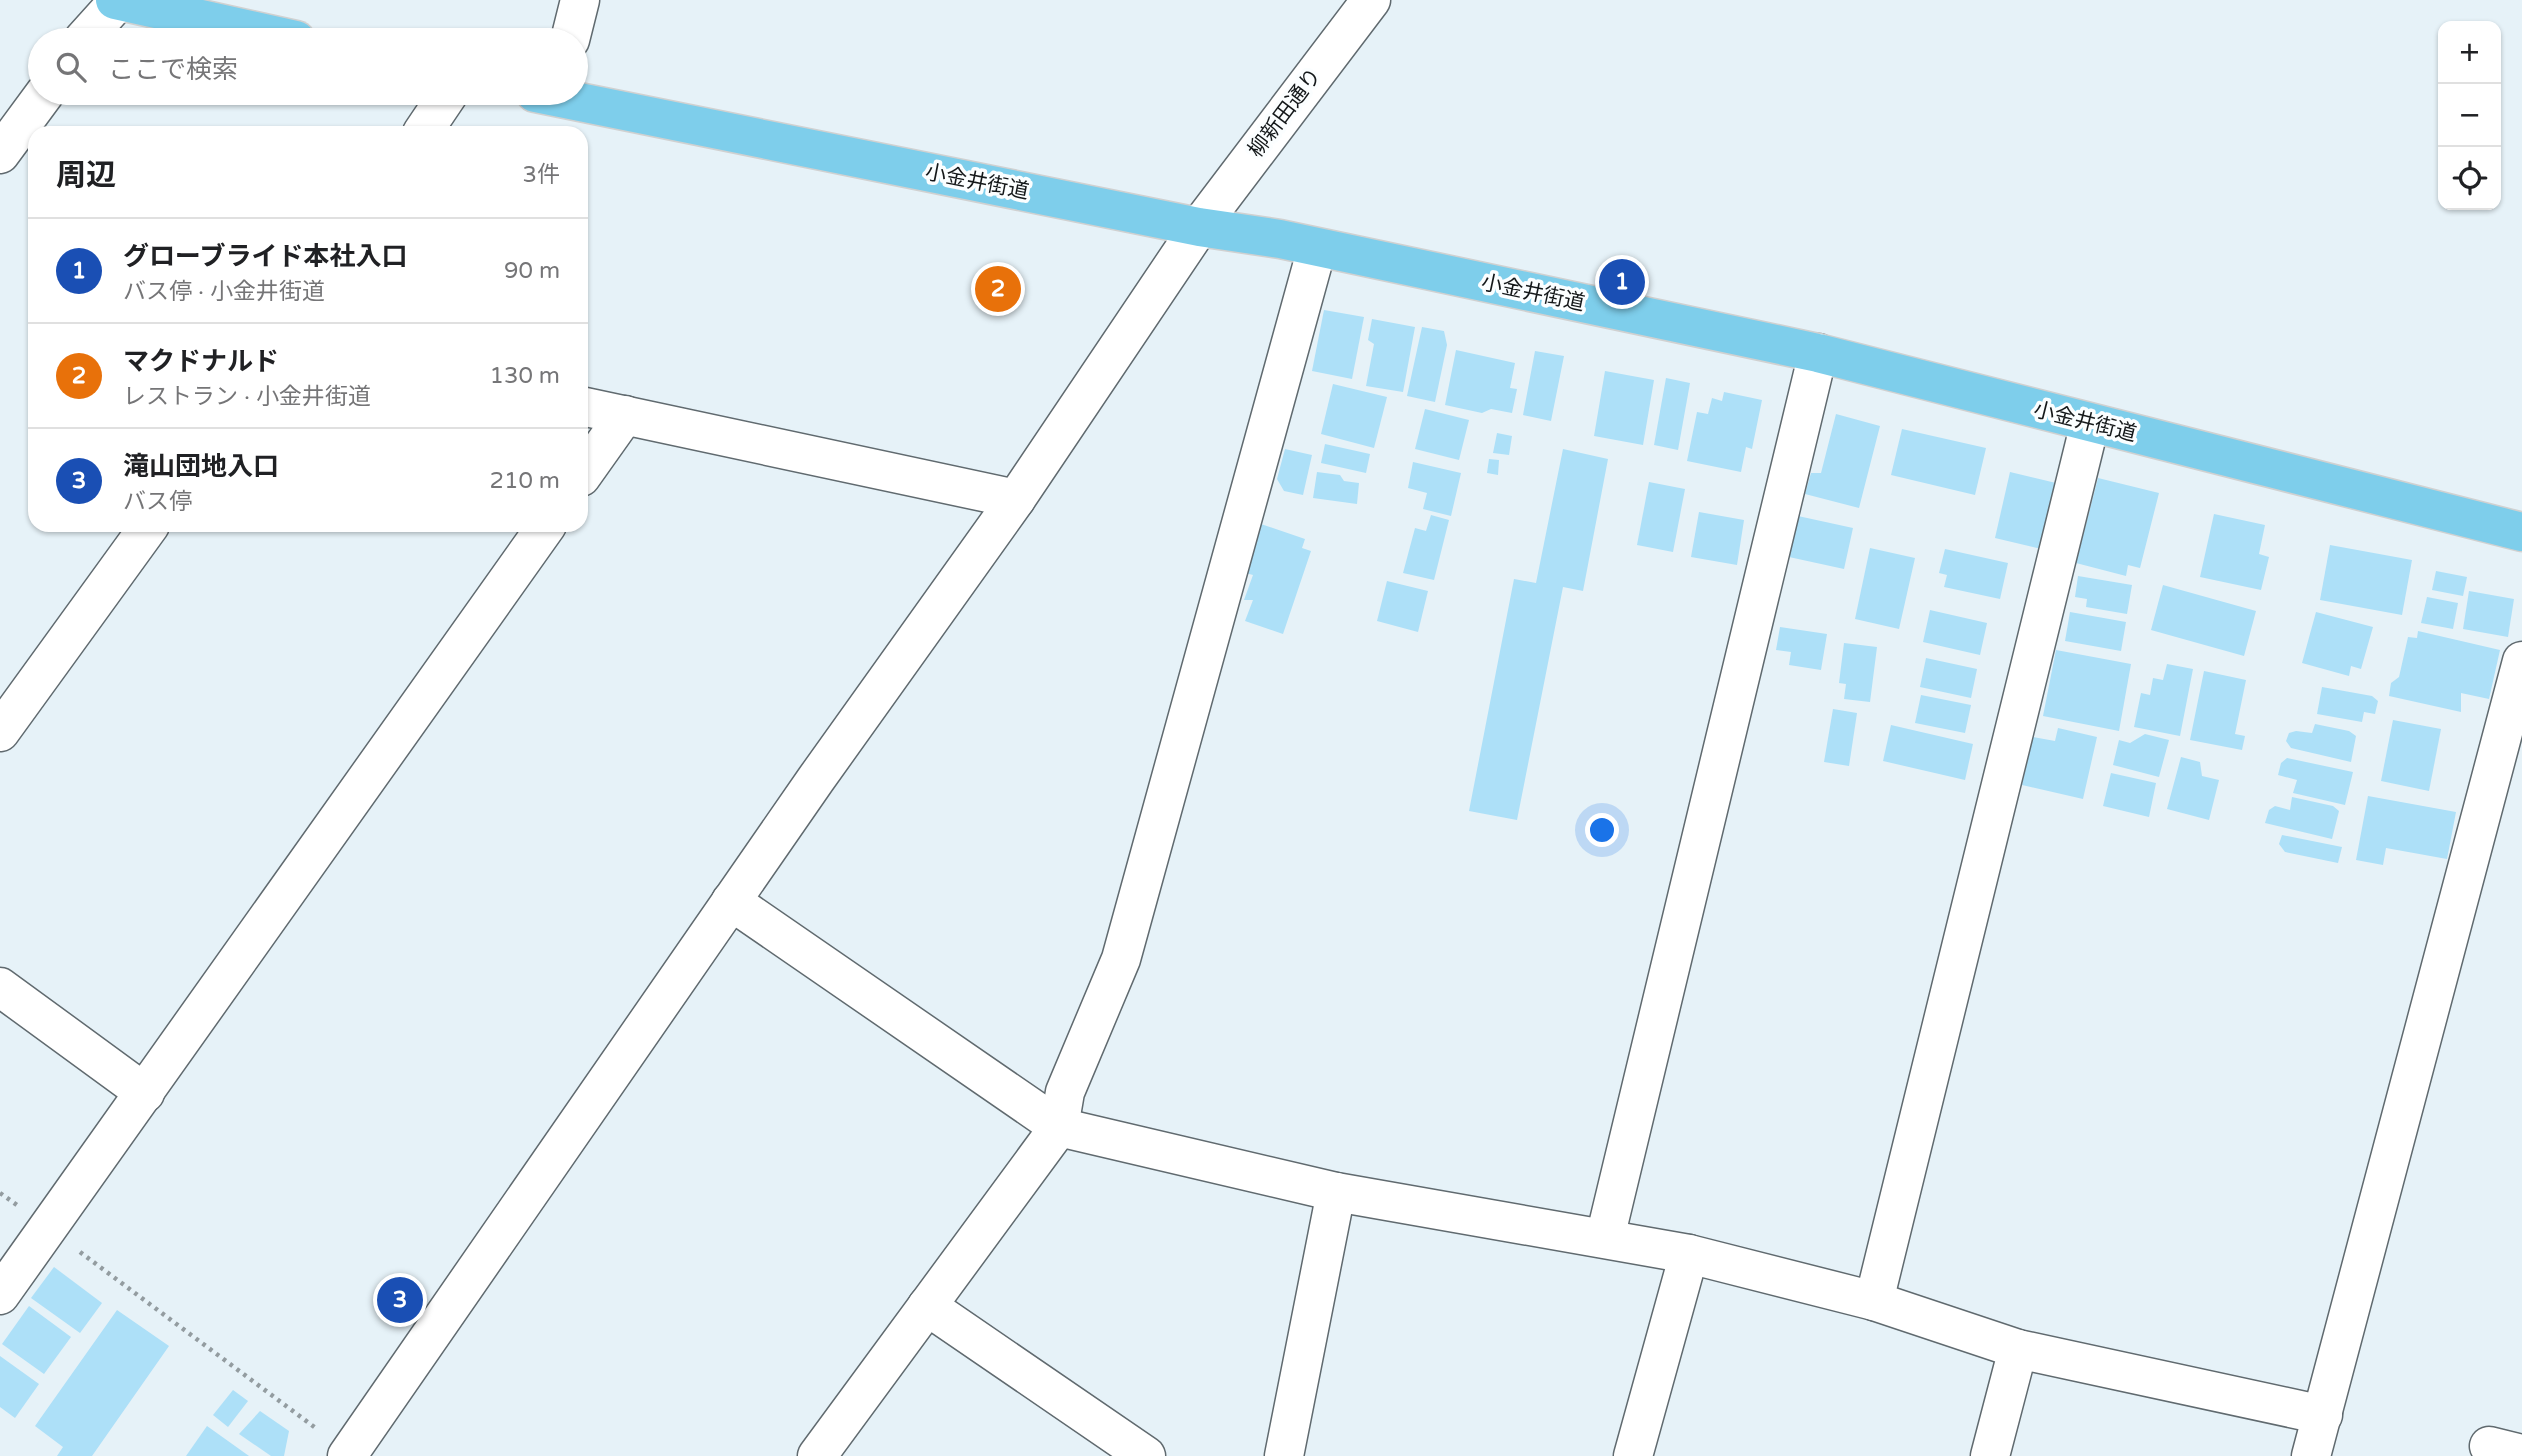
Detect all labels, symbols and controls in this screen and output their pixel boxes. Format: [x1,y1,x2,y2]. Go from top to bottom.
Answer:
map controls [2438,21,2501,210]
button: + [2438,21,2501,84]
search box [28,28,588,105]
icon: search [52,48,90,86]
text: ここで検索 [108,54,238,85]
street label: 柳新田通り [1243,64,1327,162]
button: − [2438,84,2501,147]
button: locate [2438,147,2501,210]
text: 周辺 [56,157,116,194]
street label: 小金井街道 [923,160,1031,204]
text: 3件 [523,161,560,189]
text: グローブライド本社入口 [123,241,407,272]
pin: 1 [1599,256,1645,308]
text: 1 [72,257,86,285]
text: 90 m [504,257,560,285]
pin: 2 [975,263,1021,315]
street label: 小金井街道 [1479,270,1587,316]
text: バス停 · 小金井街道 [123,278,325,306]
text: マクドナルド [123,346,279,377]
text: 2 [72,362,86,390]
text: 130 m [490,362,560,390]
text: レストラン · 小金井街道 [123,383,371,411]
street label: 小金井街道 [2031,397,2139,447]
text: 滝山団地入口 [123,451,279,482]
text: 3 [72,467,86,495]
text: 210 m [490,467,560,495]
text: バス停 [123,488,192,516]
your location [1585,813,1619,847]
pin: 3 [377,1274,423,1326]

